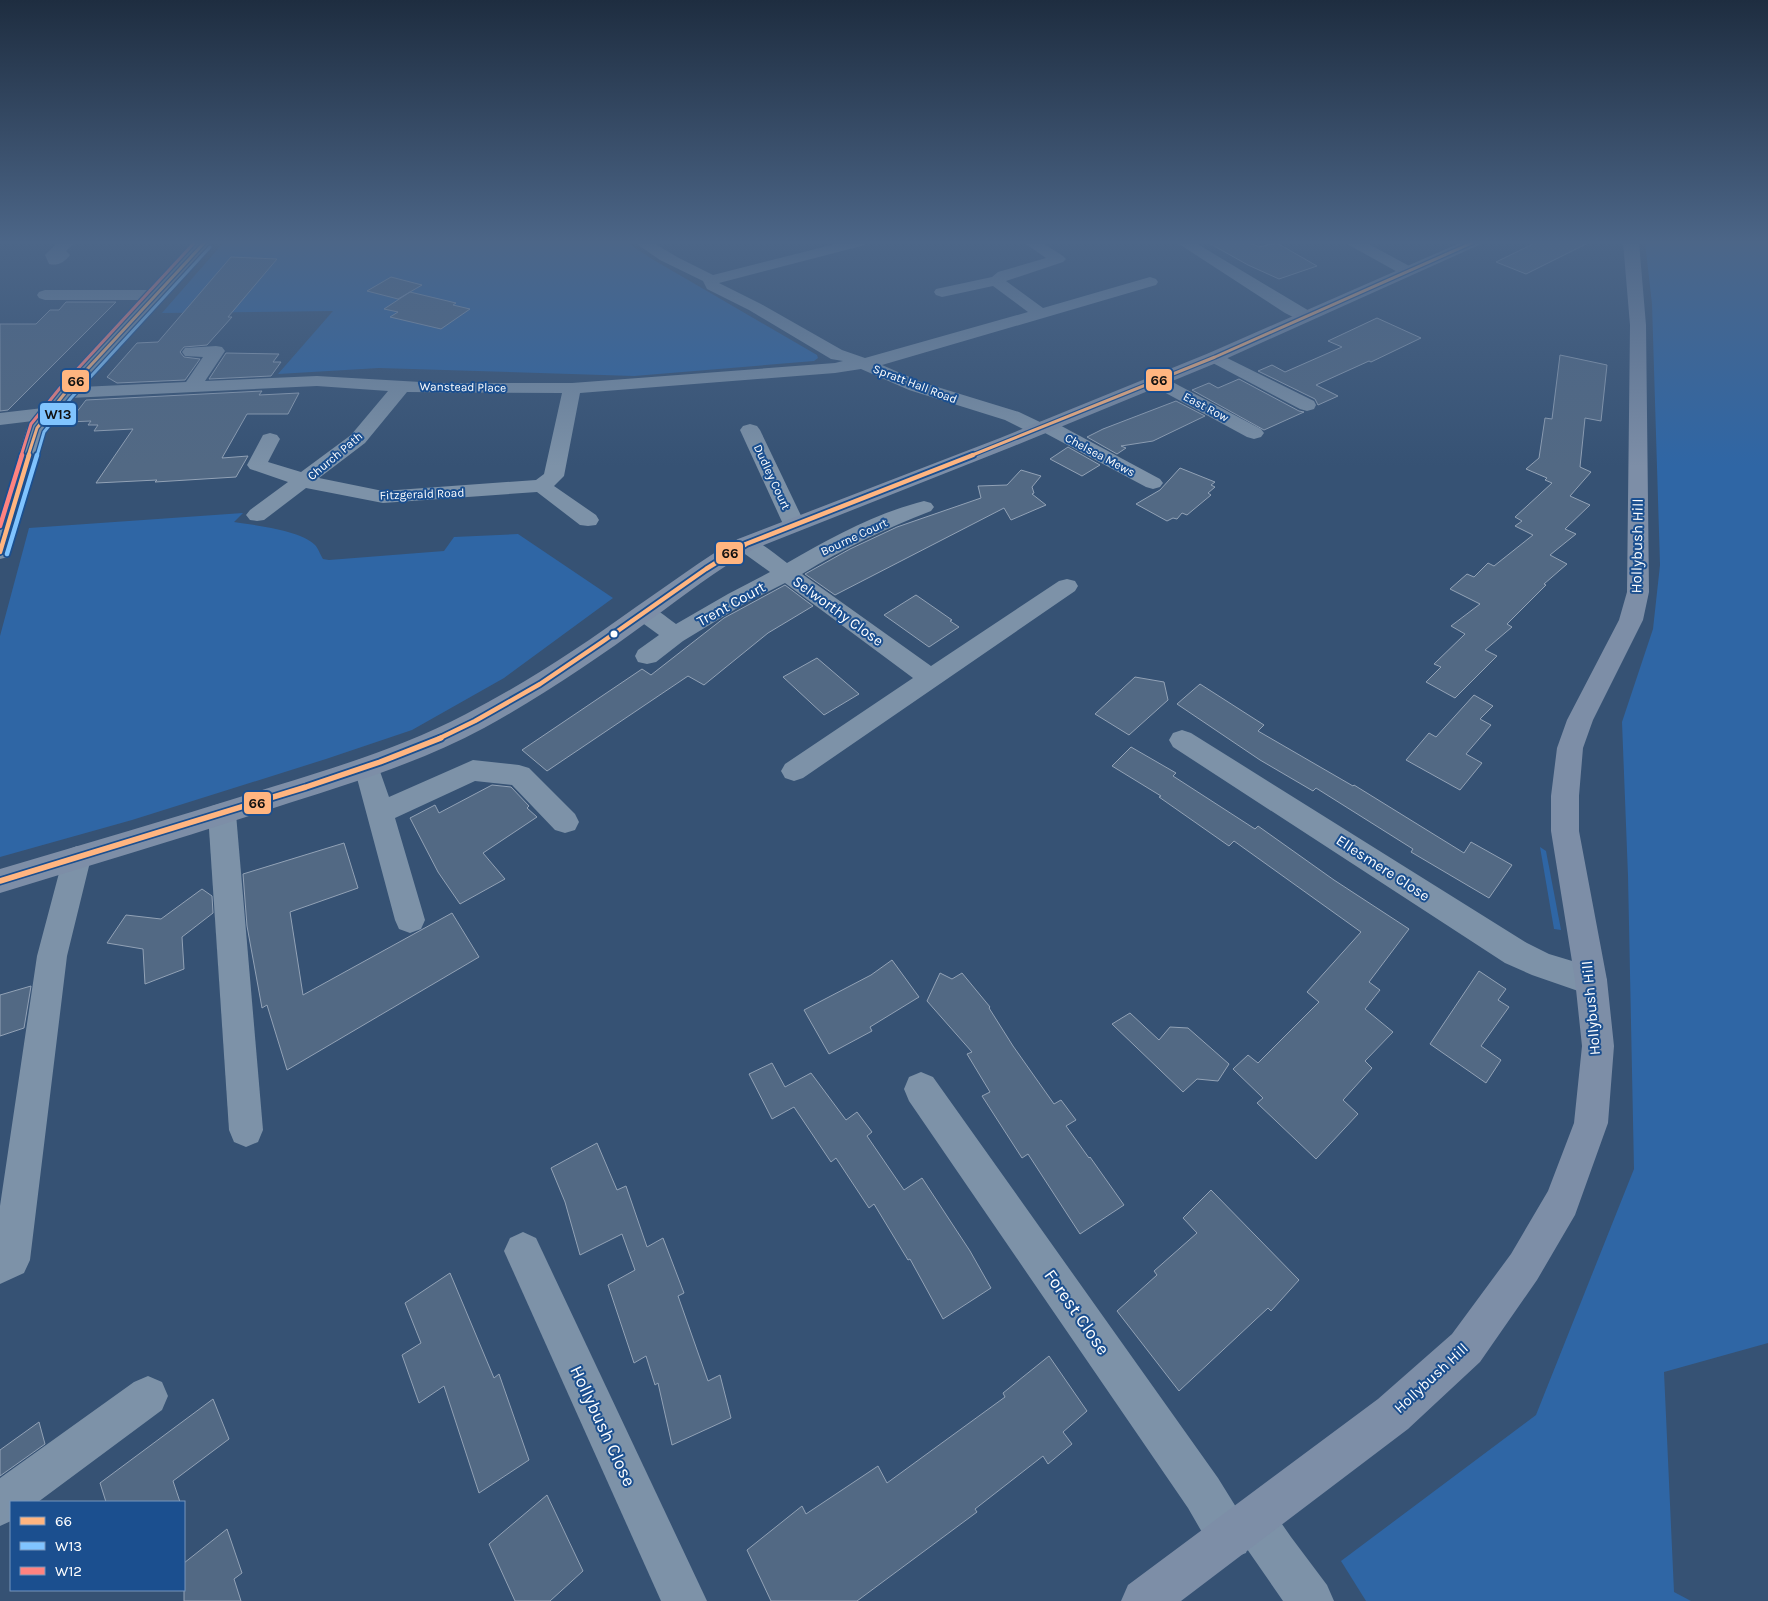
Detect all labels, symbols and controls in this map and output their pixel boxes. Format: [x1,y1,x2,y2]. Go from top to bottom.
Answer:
street label: Spratt Hall Road [871,362,959,406]
line badge: 66 [1145,368,1173,392]
line badge: 66 [61,369,90,393]
text: 66 [1151,372,1168,389]
text: 66 [68,373,85,390]
street label: Wanstead Place [420,379,506,395]
street label: East Row [1181,389,1231,425]
line badge: W13 [39,402,77,426]
text: W13 [45,406,71,423]
street label: Church Path [305,429,365,483]
street label: Chelsea Mews [1063,431,1137,479]
street label: Dudley Court [751,442,793,512]
street label: Fitzgerald Road [379,486,465,502]
street label: Hollybush Hill [1627,498,1647,594]
street label: Bourne Court [818,515,890,559]
line badge: 66 [715,541,744,565]
text: 66 [722,545,739,562]
street label: Selworthy Close [789,572,887,650]
street label: Trent Court [694,578,769,630]
unlabelled marker [609,629,619,639]
line badge: 66 [243,791,272,815]
text: 66 [249,795,266,812]
street label: Ellesmere Close [1333,831,1433,905]
street label: Hollybush Hill [1578,960,1604,1056]
street label: Forest Close [1039,1265,1115,1359]
street label: Hollybush Hill [1390,1339,1472,1417]
street label: Hollybush Close [565,1362,641,1490]
legend [10,1501,185,1591]
text: 66 [55,1512,72,1530]
text: W13 [55,1537,82,1555]
text: W12 [55,1562,82,1580]

